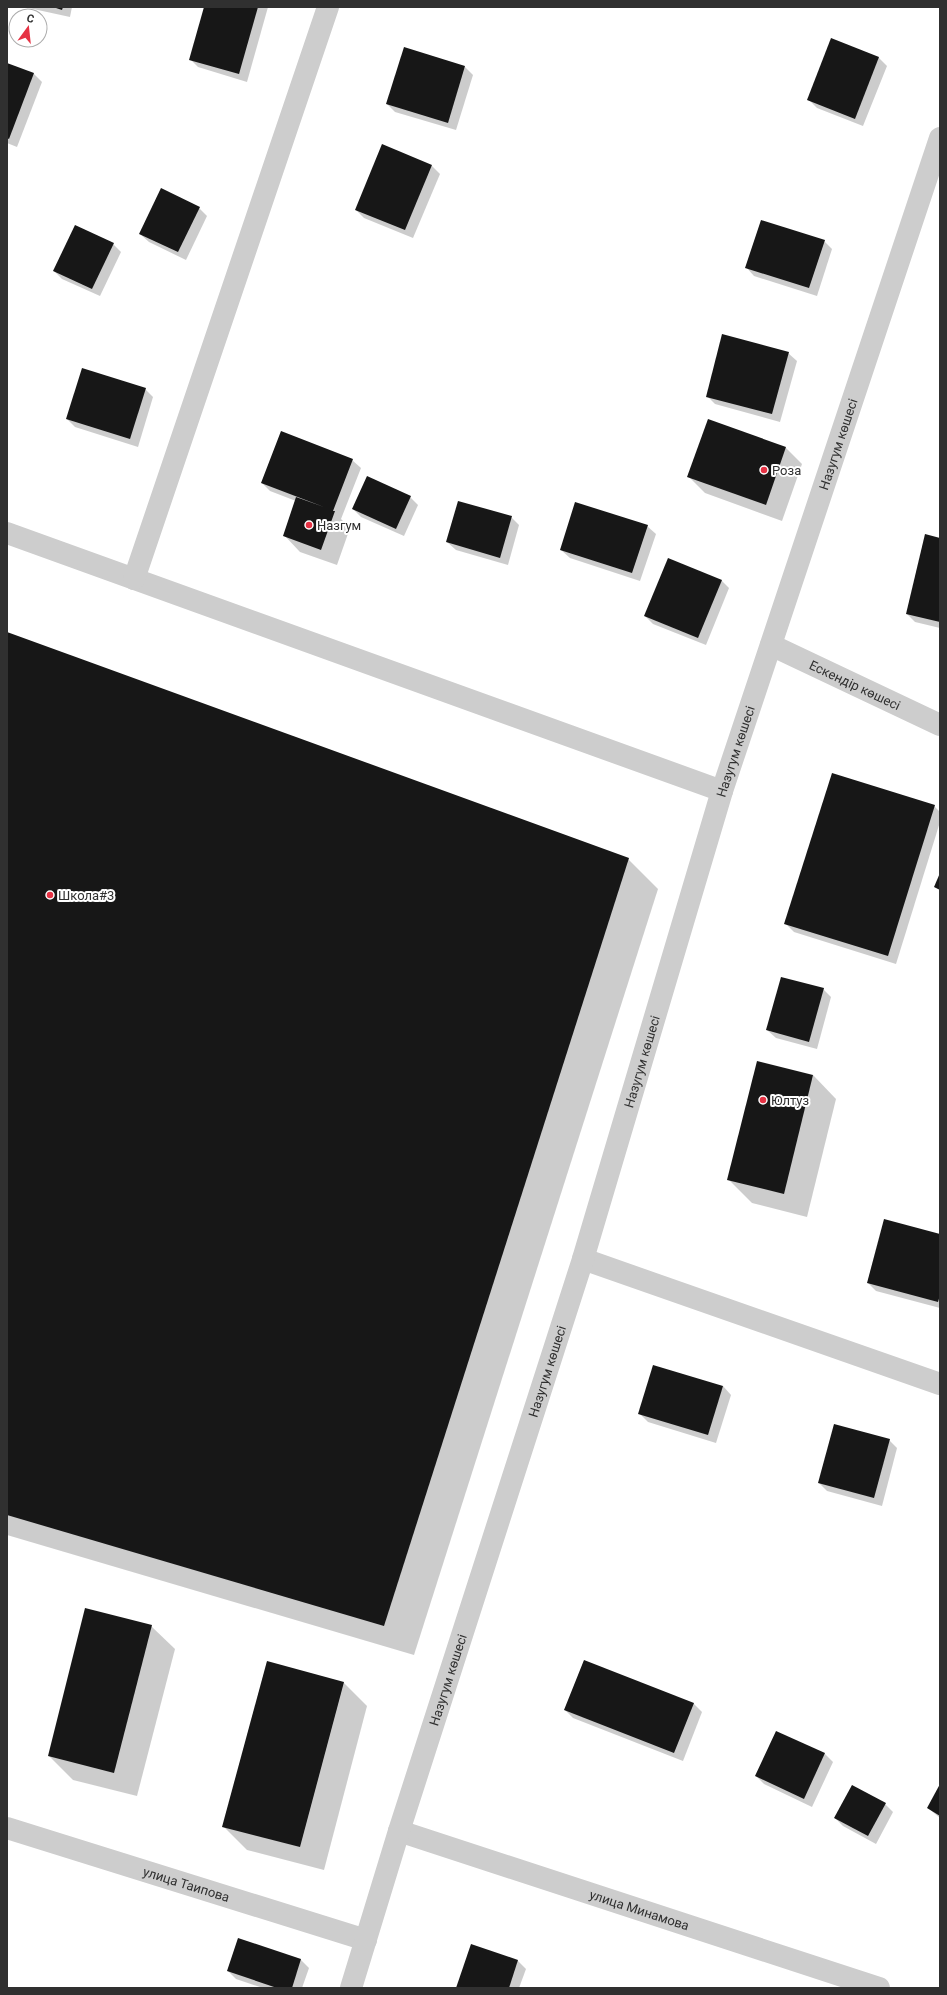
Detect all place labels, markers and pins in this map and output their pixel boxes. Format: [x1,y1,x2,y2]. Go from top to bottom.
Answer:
place label: Роза [772,463,801,478]
marker: Роза [759,465,769,475]
place label: Назгум [317,518,361,533]
marker: Назгум [304,520,314,530]
place label: Школа#3 [58,888,114,903]
marker: Школа#3 [45,890,55,900]
place label: Юлтуз [771,1093,809,1108]
marker: Юлтуз [758,1095,768,1105]

